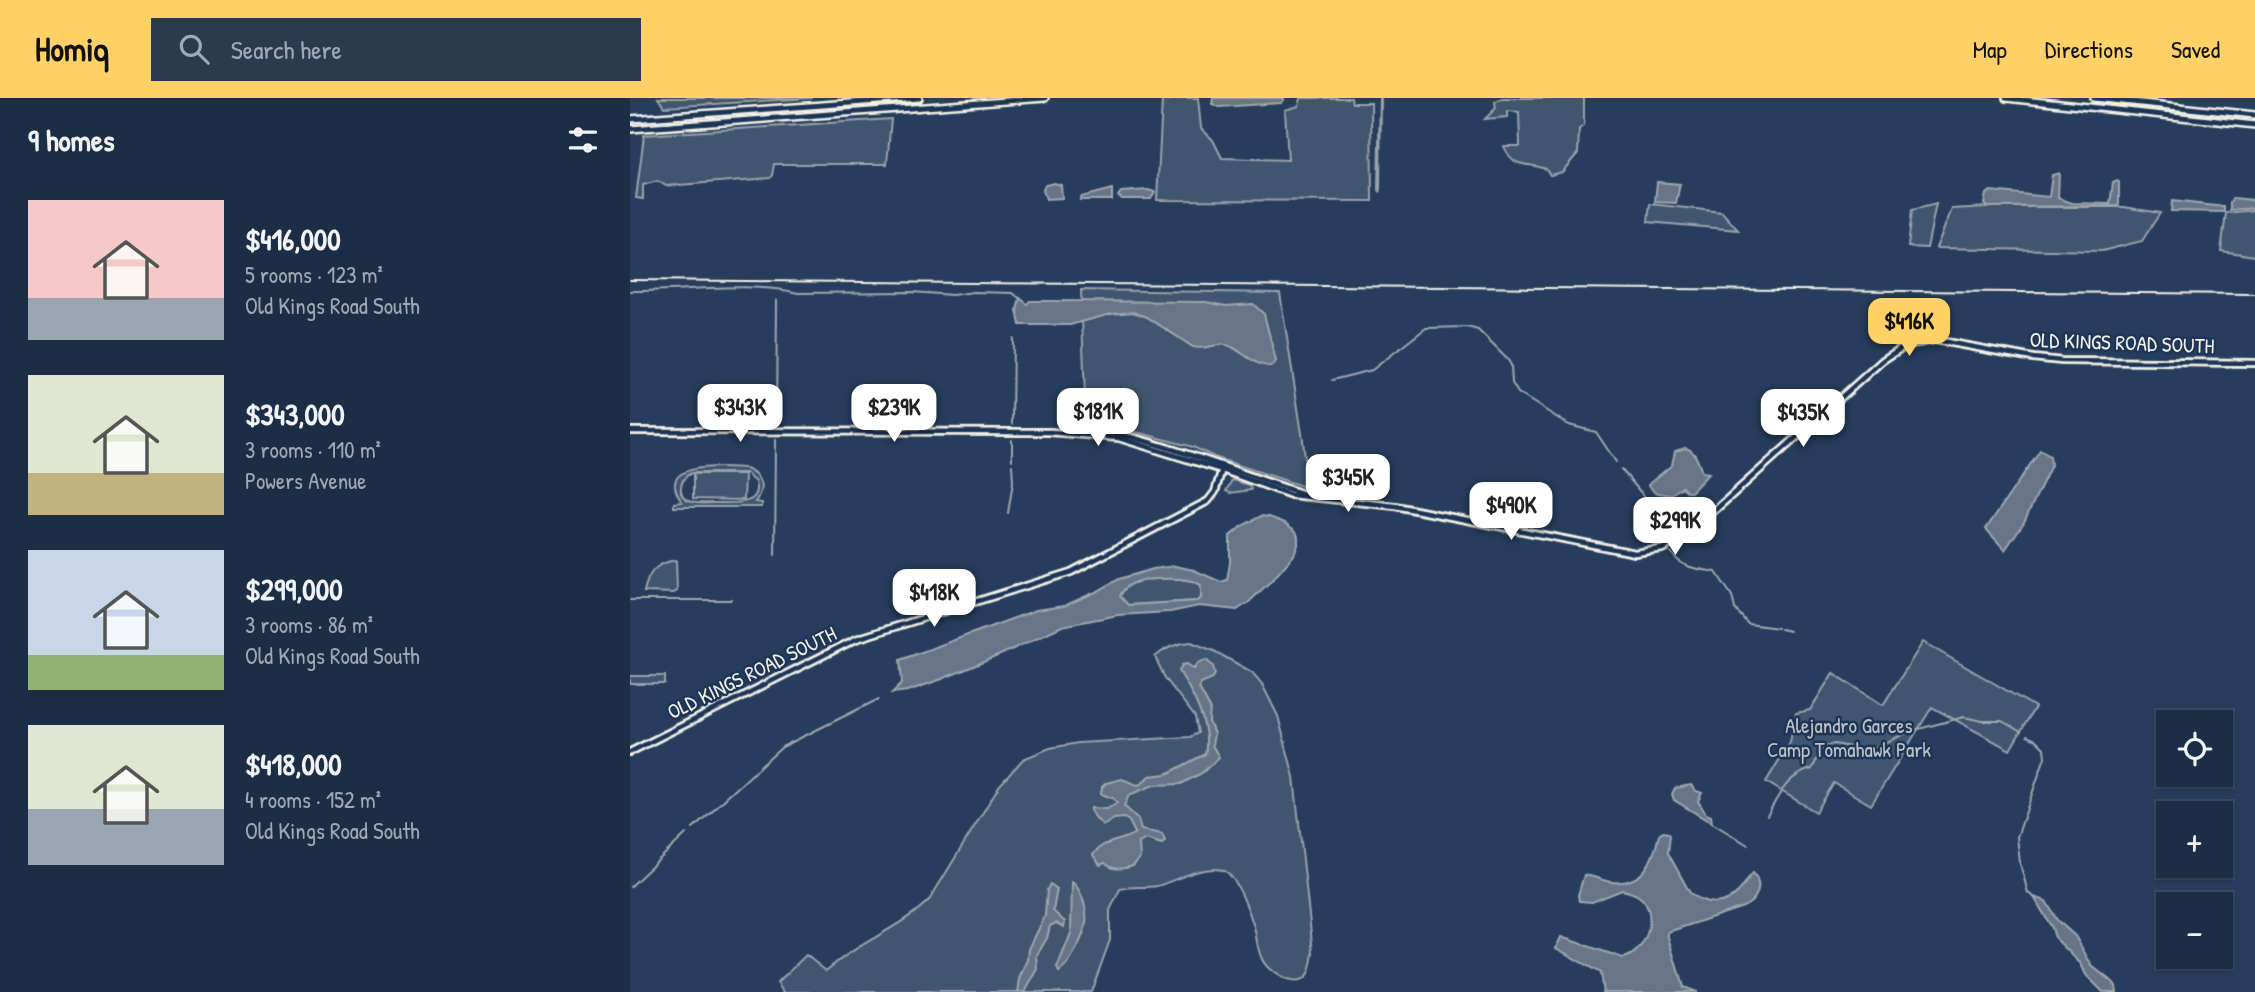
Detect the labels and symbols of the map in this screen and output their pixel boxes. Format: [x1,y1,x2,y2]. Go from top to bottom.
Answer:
pin: $416K [1860,299,1958,358]
street label: OLD KINGS ROAD SOUTH [2029,325,2215,360]
pin: $343K [691,384,789,444]
pin: $239K [845,384,943,444]
pin: $181K [1049,388,1147,448]
pin: $435K [1754,390,1852,449]
pin: $345K [1299,454,1397,514]
pin: $490K [1462,482,1560,542]
pin: $299K [1626,498,1724,557]
pin: $418K [885,570,983,629]
street label: OLD KINGS ROAD SOUTH [662,619,841,726]
park label: Alejandro Garces Camp Tomahawk Park [1767,711,1931,764]

